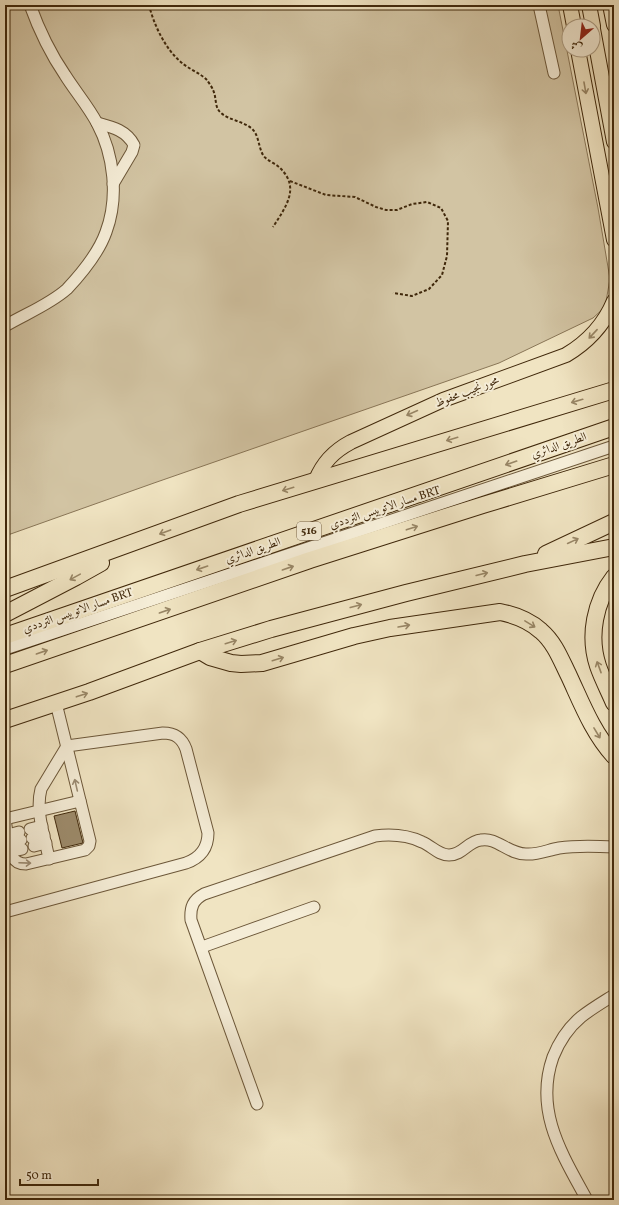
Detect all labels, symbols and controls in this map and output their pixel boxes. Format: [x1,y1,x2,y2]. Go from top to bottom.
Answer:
north arrow [561,18,601,58]
text: ش [569,36,585,55]
one-way arrow [581,81,589,94]
one-way arrow [589,328,598,339]
street label: محور نجيب محفوظ [433,372,502,412]
one-way arrow [570,398,583,405]
one-way arrow [406,410,418,418]
street label: الطريق الدائري [529,429,590,464]
one-way arrow [446,436,459,443]
one-way arrow [505,459,517,467]
street label: مسار الاتوبيس الترددي BRT [327,483,443,534]
one-way arrow [281,486,294,493]
road number: 516 [297,522,321,540]
one-way arrow [405,524,418,531]
one-way arrow [159,528,171,536]
street label: الطريق الدائري [223,534,284,569]
one-way arrow [566,537,578,544]
one-way arrow [281,564,294,571]
one-way arrow [197,565,209,573]
one-way arrow [475,570,488,578]
one-way arrow [69,574,81,582]
street label: مسار الاتوبيس الترددي BRT [21,585,136,638]
one-way arrow [349,602,362,609]
one-way arrow [159,606,171,614]
one-way arrow [524,620,536,628]
one-way arrow [397,622,410,630]
one-way arrow [224,638,237,645]
one-way arrow [35,648,48,655]
one-way arrow [272,655,285,662]
one-way arrow [594,662,602,674]
one-way arrow [75,690,87,698]
one-way arrow [593,727,601,738]
one-way arrow [72,779,80,792]
one-way arrow [19,859,32,866]
scale bar [20,1161,98,1187]
text: 50 m [26,1168,52,1184]

